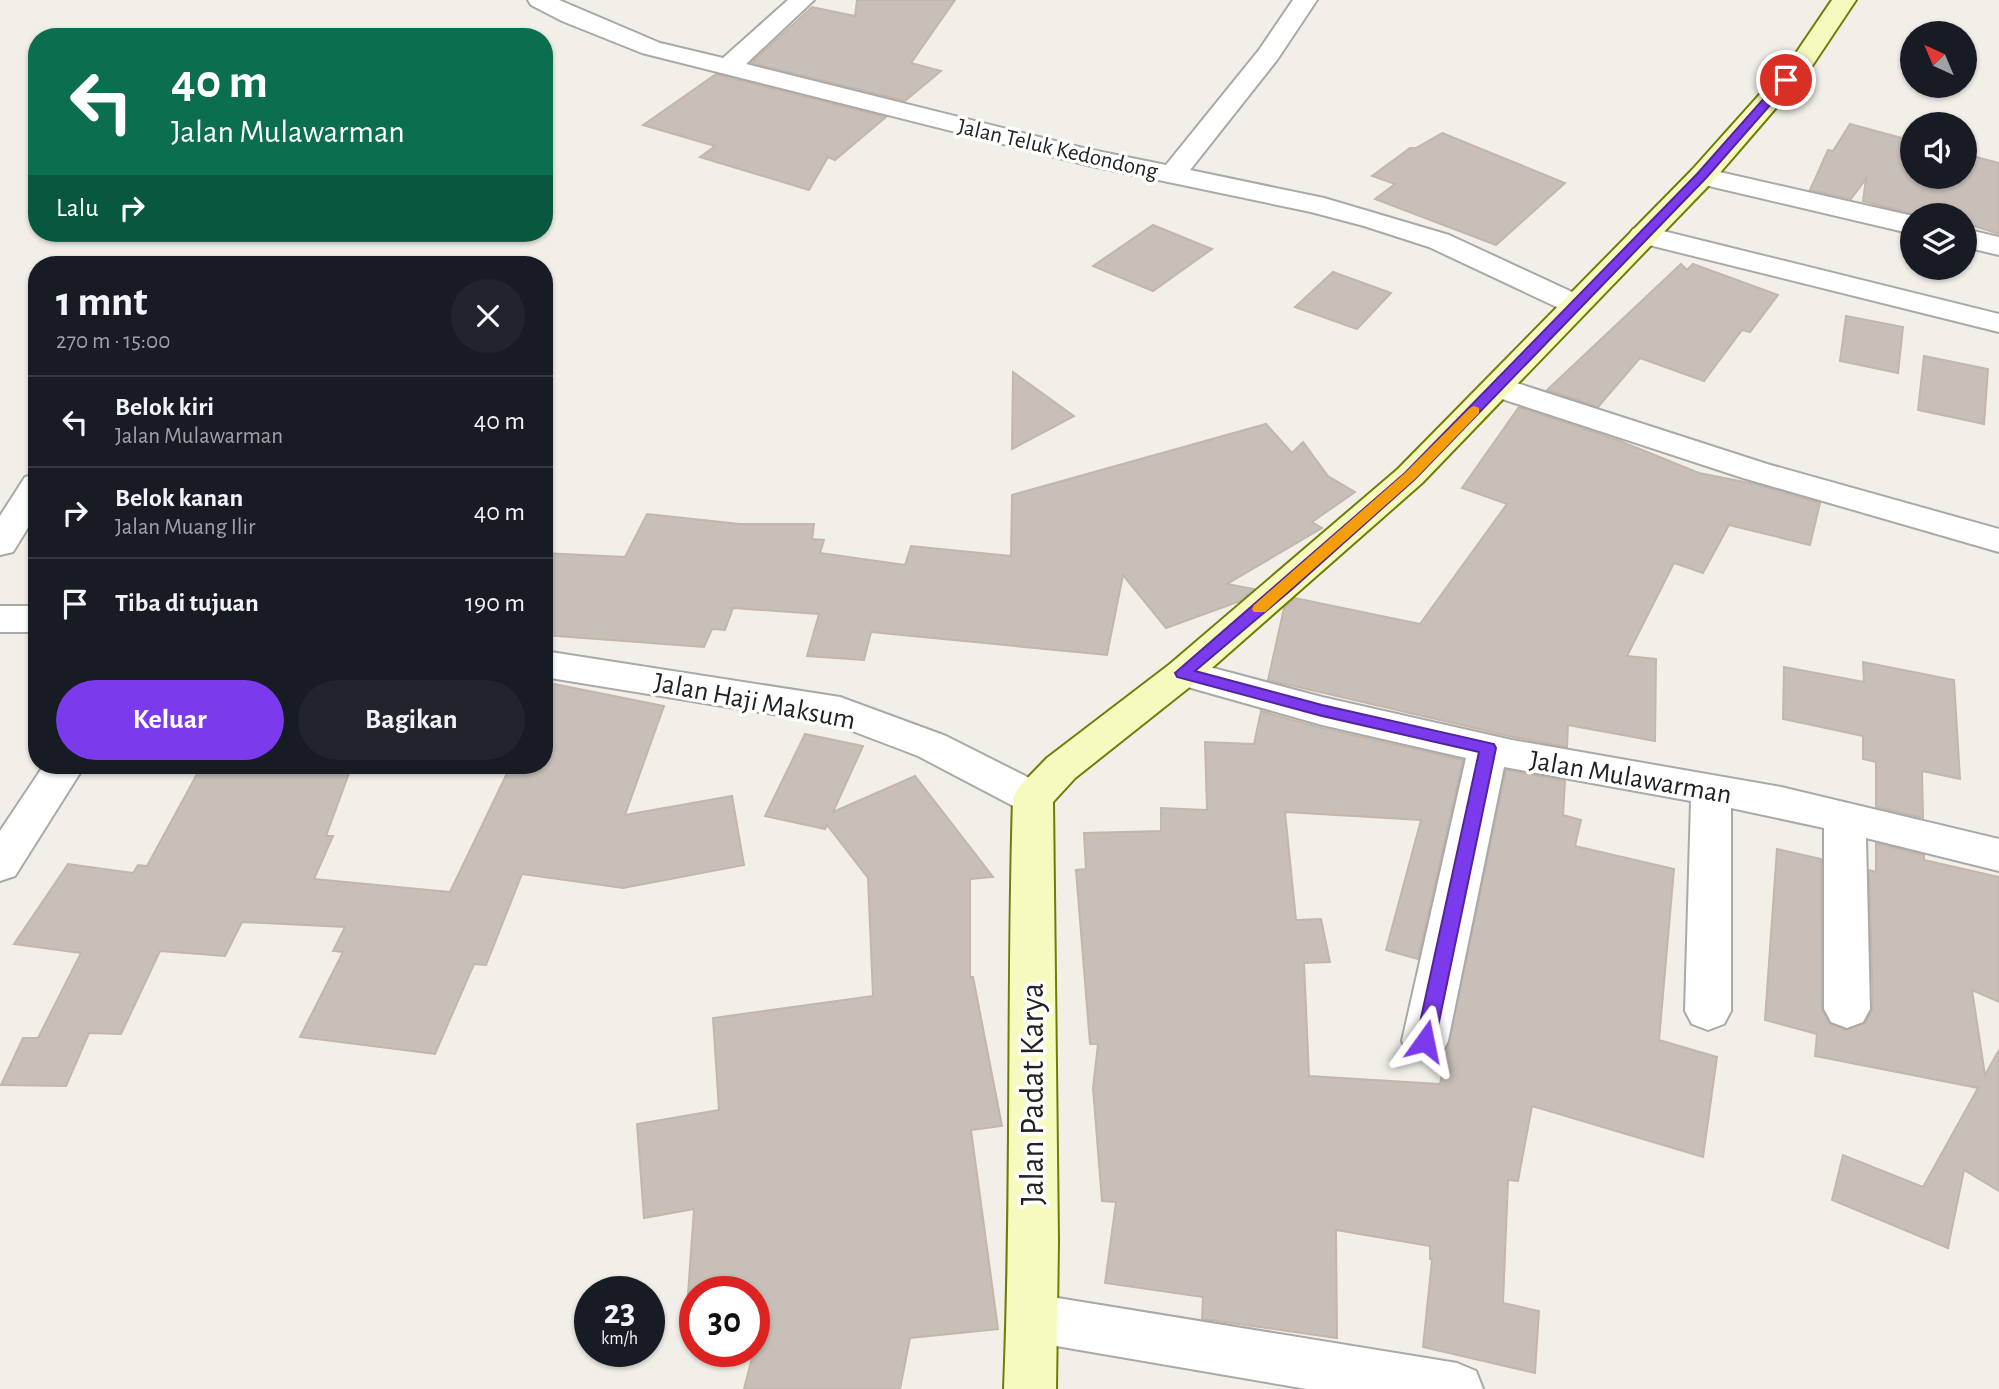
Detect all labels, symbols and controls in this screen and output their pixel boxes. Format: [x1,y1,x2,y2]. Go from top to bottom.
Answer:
north arrow [1900,21,1978,98]
map controls [1900,21,1977,280]
pin [1756,50,1816,110]
icon: left [56,56,147,147]
text: 40 m [171,58,268,107]
icon: arrive [1767,61,1805,99]
button: sound [1900,112,1977,189]
street label: Jalan Teluk Kedondong [955,115,1161,184]
text: Jalan Mulawarman [171,116,405,148]
icon: right [113,189,151,227]
text: Lalu [56,195,99,221]
button: layers [1900,203,1977,280]
button: close [451,279,525,353]
text: 1 mnt [56,281,148,323]
text: 270 m · 15:00 [56,330,170,353]
text: Belok kiri [115,394,214,420]
icon: left [56,403,94,441]
text: 40 m [474,408,525,434]
text: Jalan Mulawarman [115,425,283,448]
text: Belok kanan [115,485,243,511]
icon: right [56,494,94,532]
text: 40 m [474,499,525,525]
text: Jalan Muang Ilir [115,516,256,539]
icon: arrive [56,585,94,623]
text: Tiba di tujuan [115,590,259,616]
text: 190 m [465,590,525,616]
street label: Jalan Haji Maksum [652,669,858,735]
button: Keluar [56,680,284,760]
button: Bagikan [298,680,525,760]
street label: Jalan Mulawarman [1527,746,1734,810]
street label: Jalan Padat Karya [1017,983,1050,1205]
position arrow [1388,1004,1462,1078]
speed limit sign: 30 [679,1276,770,1367]
text: 23 [604,1295,635,1330]
text: km/h [601,1330,638,1348]

